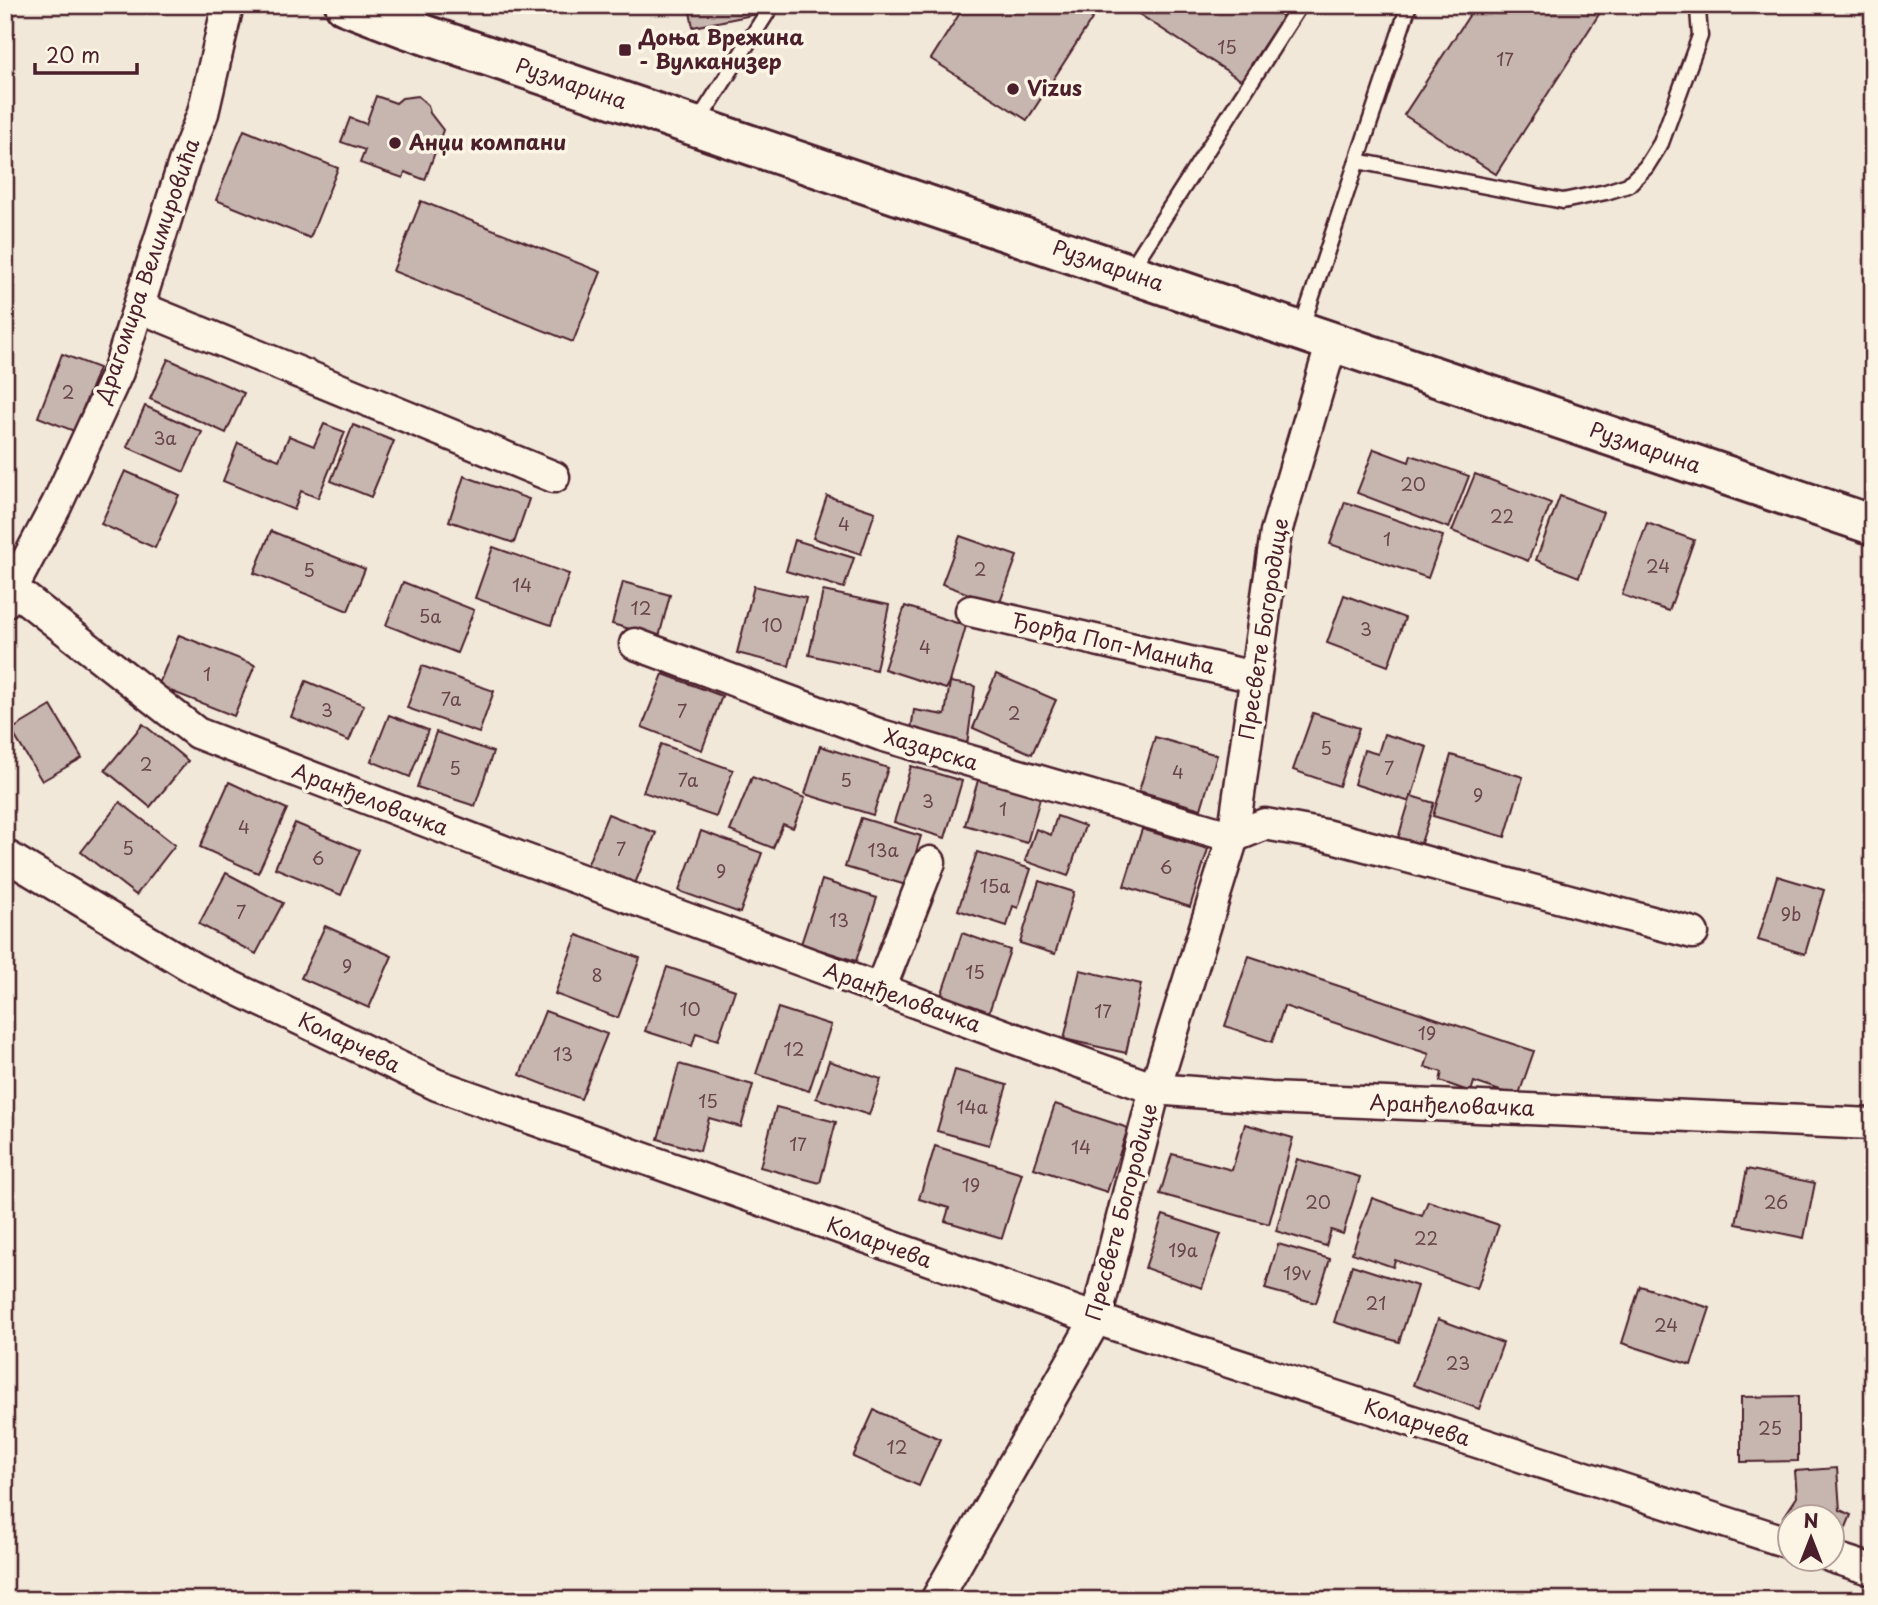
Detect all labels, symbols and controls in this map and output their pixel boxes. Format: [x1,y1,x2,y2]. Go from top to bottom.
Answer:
place label: Доња Врежина - Вулканизер [638,20,804,76]
scale bar [35,32,136,76]
house number: 15 [1217,33,1237,60]
text: 20 m [46,38,100,70]
marker: Доња Врежина - Вулканизер [617,42,633,58]
house number: 17 [1496,45,1514,72]
street label: Рузмарина [512,48,632,116]
place label: Vizus [1027,71,1082,103]
marker: Vizus [1005,81,1021,97]
place label: Анџи компани [408,125,566,157]
street label: Драгомира Велимировића [85,133,207,408]
marker: Анџи компани [387,135,403,151]
street label: Рузмарина [1049,230,1169,298]
house number: 2 [62,378,74,405]
street label: Рузмарина [1586,412,1706,480]
house number: 3a [153,424,177,451]
house number: 20 [1400,470,1426,497]
house number: 22 [1490,502,1514,529]
house number: 4 [838,510,850,537]
street label: Пресвете Богородице [1229,516,1295,742]
house number: 1 [1383,525,1391,552]
house number: 24 [1646,552,1670,579]
house number: 2 [974,555,986,582]
house number: 5 [303,556,315,583]
house number: 14 [512,571,532,598]
house number: 12 [631,594,651,621]
house number: 5a [419,602,441,629]
street label: Ђорђа Поп-Манића [1009,603,1219,681]
house number: 10 [761,611,783,638]
house number: 3 [1360,615,1372,642]
house number: 4 [919,633,931,660]
house number: 1 [203,660,211,687]
house number: 7a [441,685,462,712]
house number: 3 [321,696,333,723]
house number: 7 [677,697,687,724]
house number: 2 [1008,699,1020,726]
street label: Хазарска [881,719,983,778]
house number: 5 [1320,734,1332,761]
house number: 2 [140,750,152,777]
street label: Аранђеловачка [288,754,454,843]
house number: 5 [449,754,461,781]
house number: 7 [1384,754,1394,781]
house number: 4 [1172,758,1184,785]
house number: 7a [678,766,699,793]
house number: 5 [840,766,852,793]
house number: 9 [1473,781,1483,808]
house number: 3 [922,787,934,814]
house number: 1 [999,795,1007,822]
house number: 4 [238,813,250,840]
house number: 5 [122,834,134,861]
house number: 7 [616,835,626,862]
house number: 13a [867,836,899,863]
house number: 6 [312,844,324,871]
house number: 6 [1160,853,1172,880]
house number: 9 [716,857,726,884]
house number: 15a [980,872,1010,899]
house number: 7 [236,898,246,925]
house number: 9b [1781,900,1801,927]
house number: 13 [829,906,849,933]
house number: 9 [342,952,352,979]
street label: Аранђеловачка [820,953,986,1040]
house number: 15 [965,958,985,985]
house number: 8 [591,961,603,988]
house number: 10 [679,995,701,1022]
house number: 17 [1094,997,1112,1024]
street label: Коларчева [293,1003,406,1080]
house number: 19 [1418,1019,1436,1046]
house number: 12 [784,1035,804,1062]
house number: 13 [553,1040,573,1067]
street label: Аранђеловачка [1369,1085,1536,1123]
house number: 15 [698,1087,718,1114]
house number: 14a [956,1093,988,1120]
street label: Пресвете Богородице [1076,1099,1164,1324]
house number: 17 [789,1130,807,1157]
house number: 14 [1071,1133,1091,1160]
house number: 19 [962,1171,980,1198]
house number: 20 [1305,1188,1331,1215]
house number: 26 [1764,1188,1788,1215]
street label: Коларчева [823,1207,937,1275]
house number: 22 [1414,1224,1438,1251]
house number: 19a [1168,1236,1198,1263]
house number: 19v [1283,1259,1311,1286]
house number: 21 [1366,1289,1386,1316]
house number: 24 [1654,1311,1678,1338]
house number: 23 [1446,1349,1470,1376]
street label: Коларчева [1360,1389,1475,1453]
house number: 25 [1758,1414,1782,1441]
house number: 12 [887,1433,907,1460]
north arrow [1776,1504,1846,1574]
text: N [1803,1506,1819,1534]

